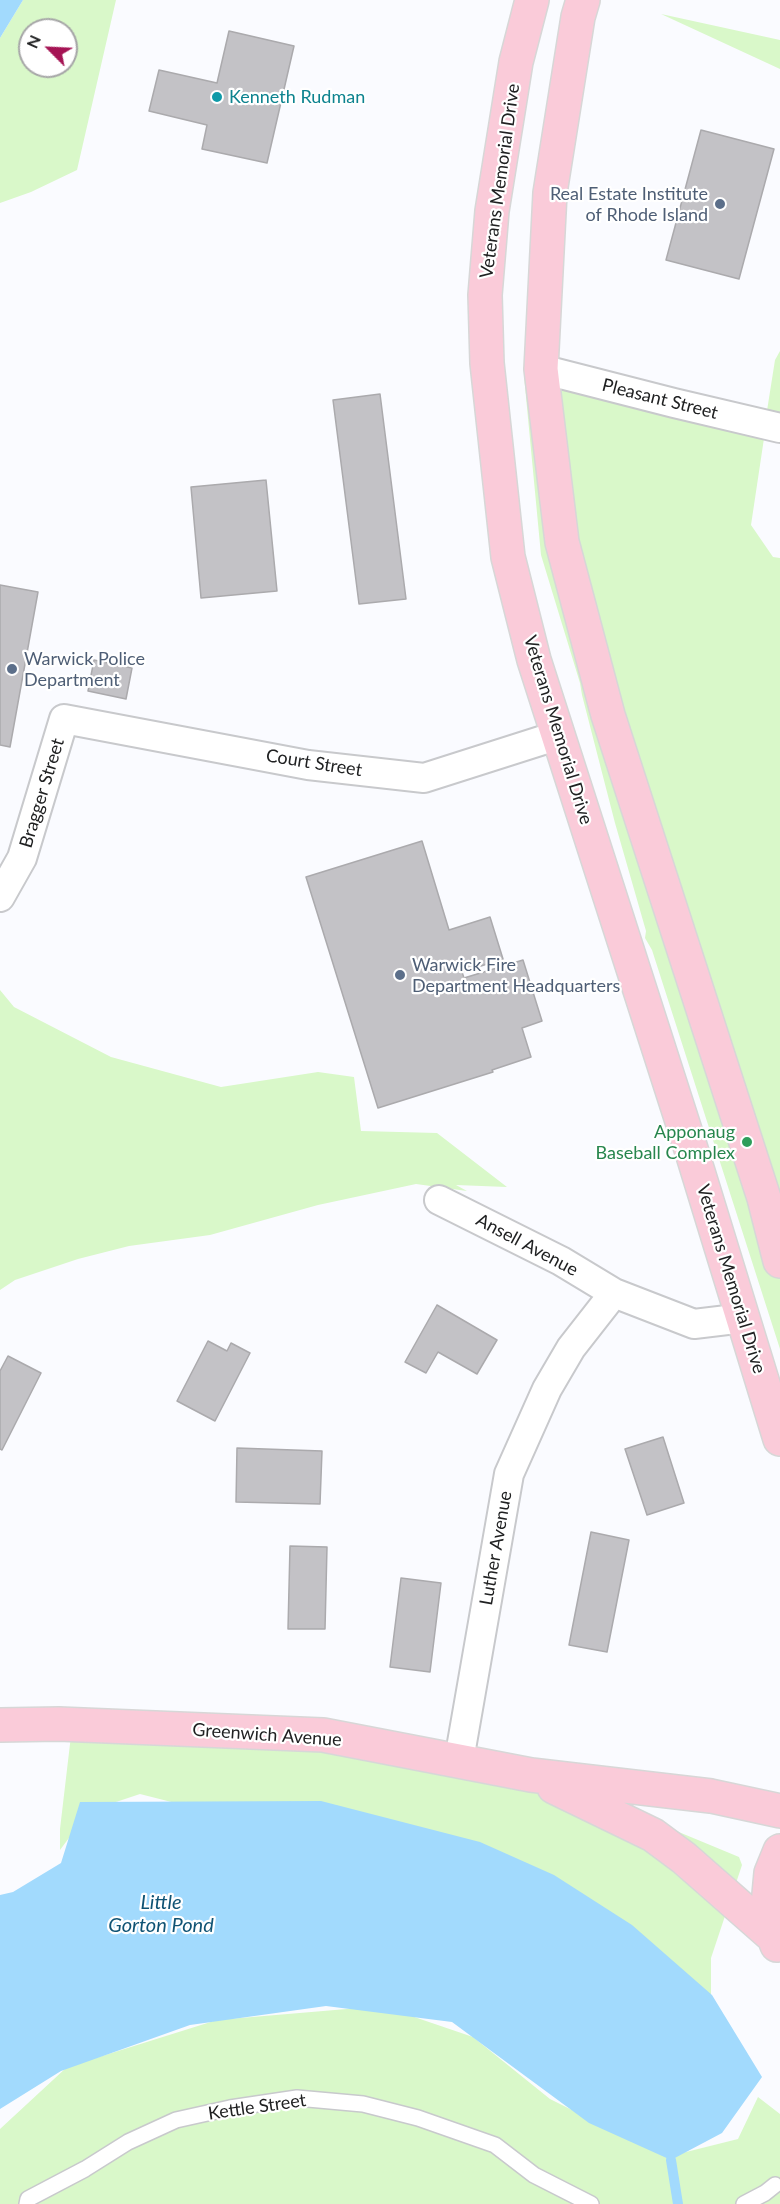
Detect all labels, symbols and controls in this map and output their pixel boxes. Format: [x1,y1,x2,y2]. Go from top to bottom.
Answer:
north arrow [18,18,78,78]
text: N [22,32,44,51]
street label: Veterans Memorial Drive [476,82,524,280]
place label: Kenneth Rudman [229,86,365,108]
marker: Kenneth Rudman [210,90,224,104]
place label: Real Estate Institute of Rhode Island [550,183,708,226]
marker: Real Estate Institute of Rhode Island [713,197,727,211]
street label: Pleasant Street [600,374,720,424]
street label: Veterans Memorial Drive [519,633,597,827]
place label: Warwick Police Department [24,648,145,690]
marker: Warwick Police Department [5,662,19,676]
street label: Bragger Street [15,736,69,850]
street label: Court Street [264,745,364,781]
place label: Warwick Fire Department Headquarters [412,954,620,996]
marker: Warwick Fire Department Headquarters [393,968,407,982]
place label: Apponaug Baseball Complex [596,1121,735,1164]
marker: Apponaug Baseball Complex [740,1135,754,1149]
street label: Veterans Memorial Drive [692,1182,770,1376]
street label: Ansell Avenue [472,1209,582,1281]
street label: Luther Avenue [475,1489,517,1607]
street label: Greenwich Avenue [192,1719,342,1751]
water label: Little Gorton Pond [108,1891,214,1938]
street label: Kettle Street [207,2089,307,2125]

